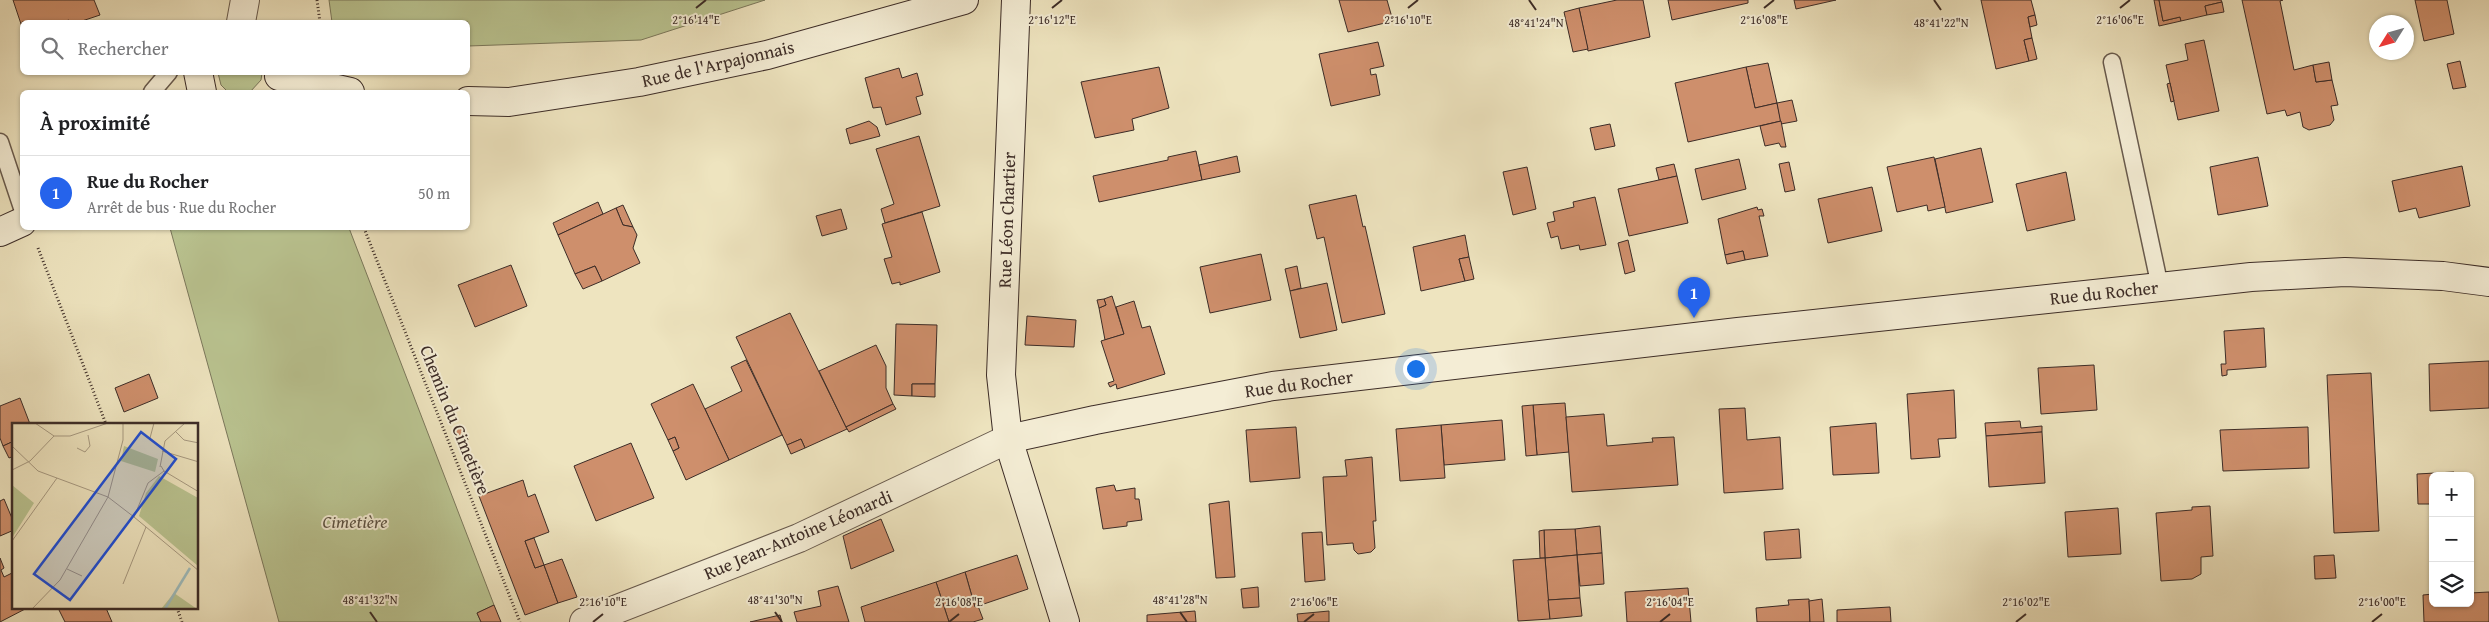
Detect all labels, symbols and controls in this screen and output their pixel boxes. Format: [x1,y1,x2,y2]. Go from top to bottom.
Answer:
text: 2°16'14"E [672,11,720,28]
text: 2°16'12"E [1028,11,1076,28]
text: 2°16'10"E [1384,11,1432,28]
text: 2°16'08"E [1740,11,1788,28]
text: 2°16'06"E [2096,11,2144,28]
text: 48°41'24"N [1508,14,1564,31]
text: 48°41'22"N [1913,14,1969,31]
north arrow [2369,15,2414,60]
search box [20,20,470,75]
street label: Rue de l'Arpajonnais [639,33,797,94]
icon: search [38,34,66,62]
text: Rechercher [78,34,169,62]
text: À proximité [40,107,150,138]
street label: Rue Léon Chartier [991,151,1022,288]
text: Rue du Rocher [87,167,209,195]
text: 1 [52,181,60,205]
text: 50 m [418,181,450,205]
text: Arrêt de bus · Rue du Rocher [87,195,276,219]
street label: Rue du Rocher [2048,273,2160,312]
pin: 1 [1678,277,1710,318]
street label: Chemin du Cimetière [413,341,498,499]
your location [1403,356,1429,382]
street label: Rue du Rocher [1243,362,1355,404]
inset map [12,423,199,610]
map controls [2429,472,2474,607]
button: + [2429,472,2474,517]
street label: Rue Jean-Antoine Léonardi [699,483,896,587]
park label: Cimetière [322,508,388,535]
button: − [2429,517,2474,562]
button: layers [2429,562,2474,607]
text: 48°41'32"N [342,591,398,608]
text: 48°41'30"N [747,591,803,608]
text: 48°41'28"N [1152,591,1208,608]
text: 2°16'10"E [579,593,627,610]
text: 2°16'08"E [935,593,983,610]
text: 2°16'06"E [1290,593,1338,610]
text: 2°16'04"E [1646,593,1694,610]
text: 2°16'02"E [2002,593,2050,610]
text: 2°16'00"E [2358,593,2406,610]

